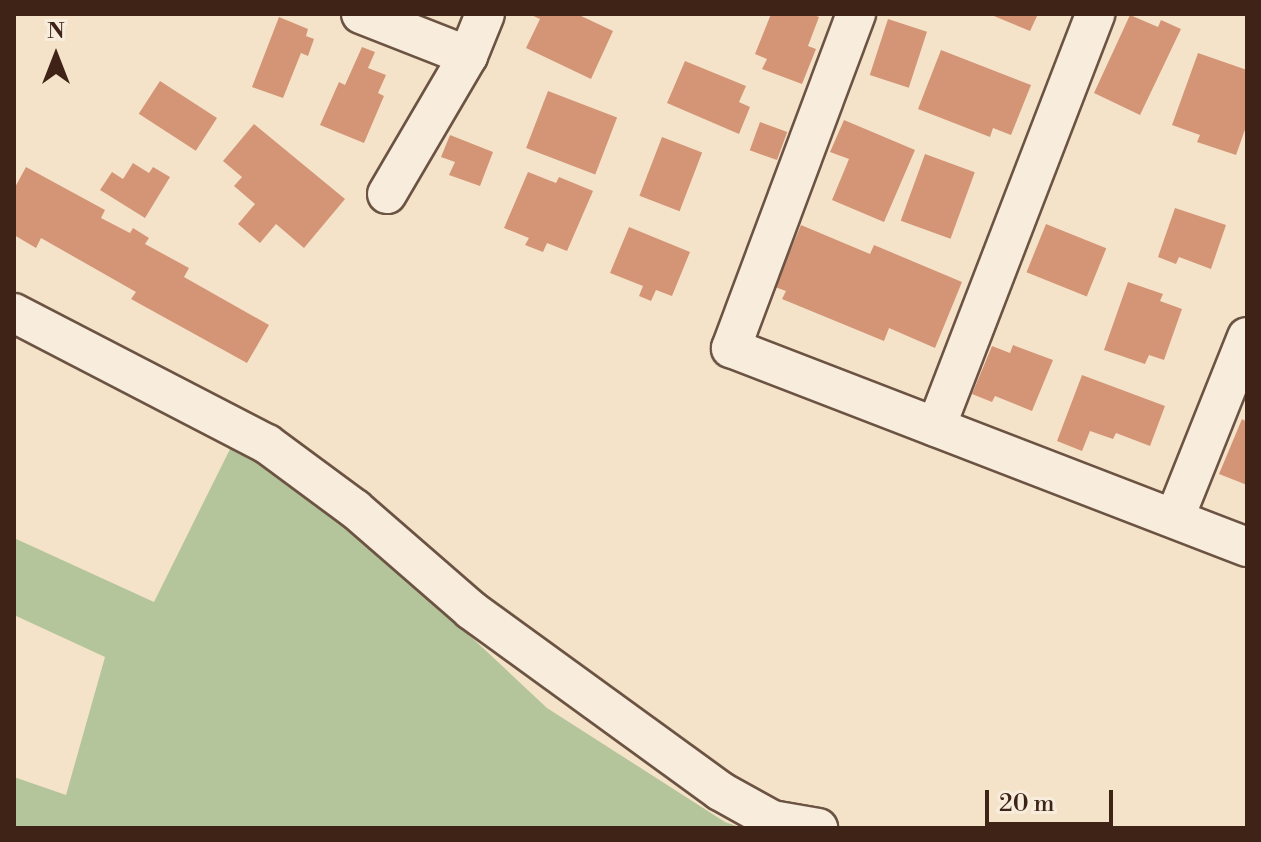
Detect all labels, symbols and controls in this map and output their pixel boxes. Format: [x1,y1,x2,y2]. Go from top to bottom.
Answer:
north arrow [16,16,96,96]
text: N [47,18,65,45]
scale bar [989,774,1117,824]
text: 20 m [999,789,1055,819]

